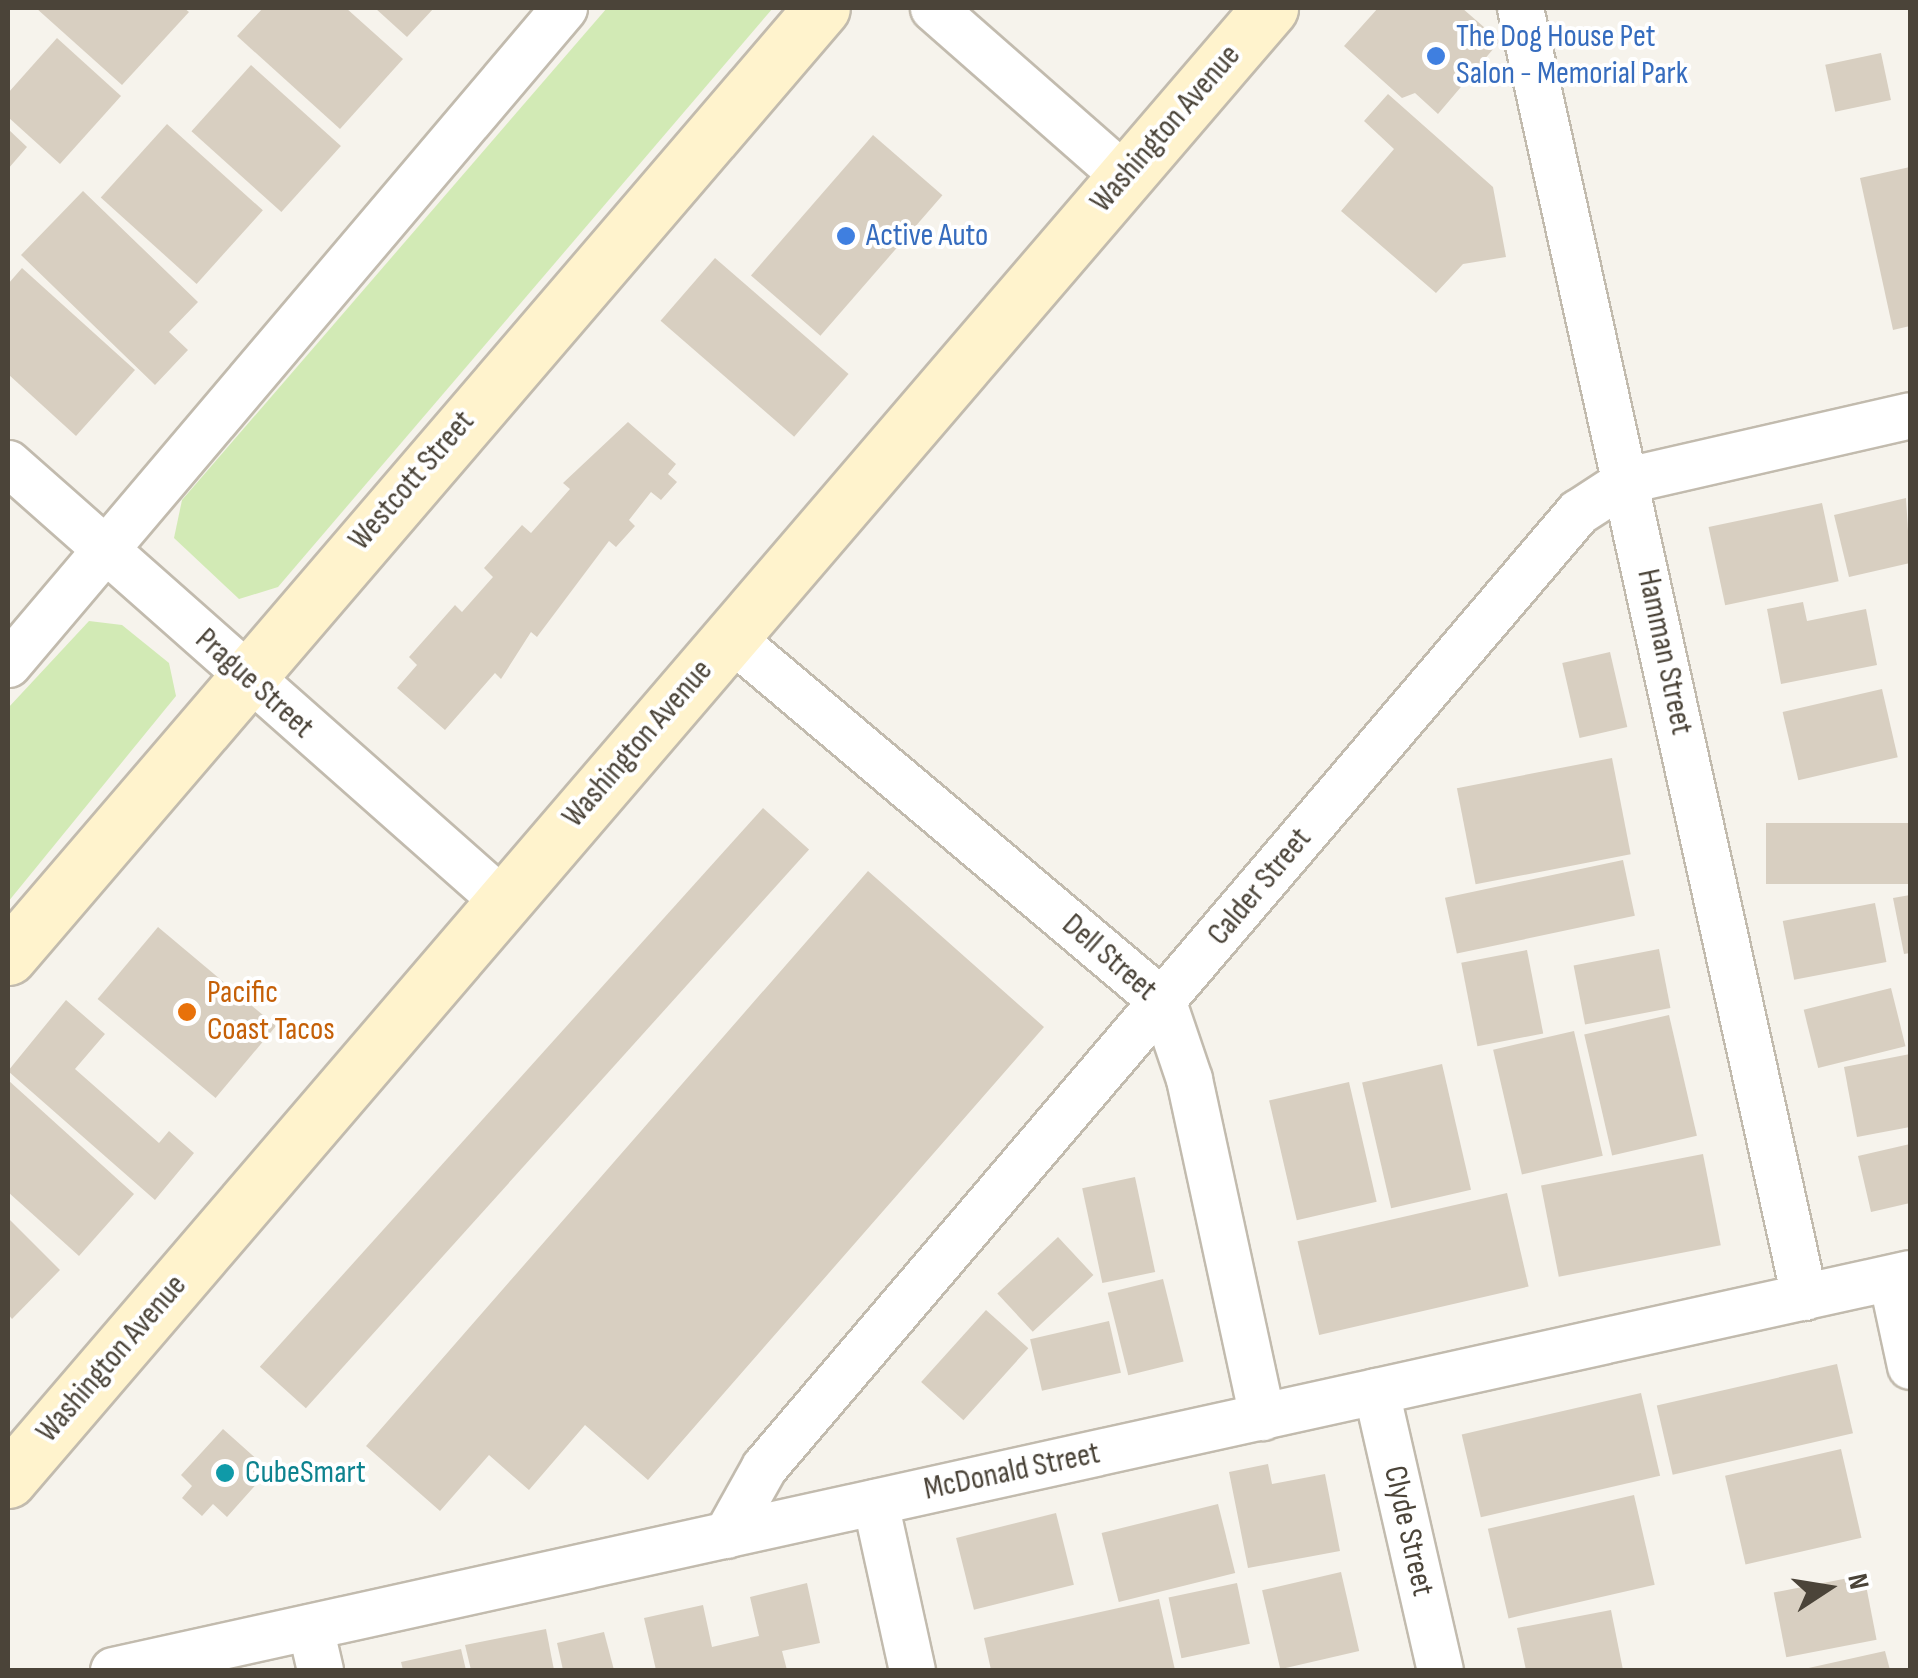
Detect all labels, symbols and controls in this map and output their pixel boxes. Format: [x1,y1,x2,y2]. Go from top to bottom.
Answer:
place label: The Dog House Pet Salon - Memorial Park [1456,19,1688,94]
street label: Washington Avenue [1083,37,1249,221]
marker: The Dog House Pet Salon - Memorial Park [1425,45,1447,67]
place label: Active Auto [866,217,988,255]
marker: Active Auto [835,225,857,247]
street label: Westcott Street [341,403,483,559]
street label: Hamman Street [1628,566,1700,738]
street label: Prague Street [187,621,321,747]
street label: Washington Avenue [555,652,721,836]
street label: Calder Street [1200,821,1320,953]
street label: Dell Street [1054,906,1164,1010]
place label: Pacific Coast Tacos [207,975,335,1050]
marker: Pacific Coast Tacos [176,1001,198,1023]
street label: Washington Avenue [29,1267,195,1451]
street label: McDonald Street [921,1435,1103,1509]
place label: CubeSmart [245,1454,366,1492]
marker: CubeSmart [214,1462,236,1484]
street label: Clyde Street [1374,1462,1442,1600]
north arrow [1778,1538,1878,1638]
text: N [1840,1571,1876,1592]

